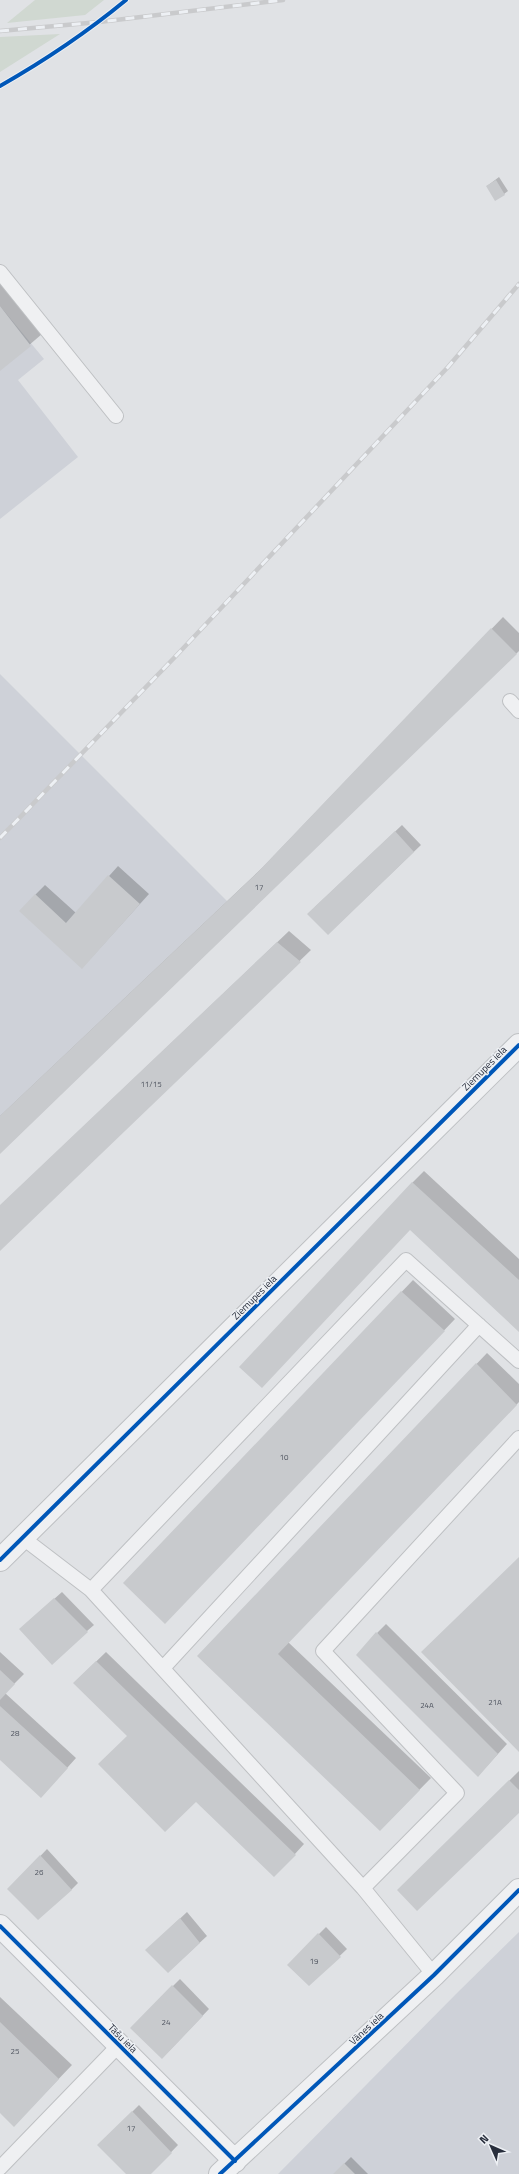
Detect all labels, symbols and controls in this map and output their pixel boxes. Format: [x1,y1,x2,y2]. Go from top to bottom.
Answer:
house number: 17 [255,881,263,893]
street label: Ziemupes iela [459,1043,510,1094]
house number: 11/15 [140,1078,162,1090]
street label: Ziemupes iela [229,1272,280,1323]
house number: 10 [280,1451,289,1463]
house number: 21A [488,1696,502,1708]
house number: 24A [420,1699,434,1711]
house number: 28 [11,1727,20,1739]
house number: 26 [35,1866,44,1878]
house number: 19 [310,1955,319,1967]
street label: Vānes iela [346,2008,387,2048]
house number: 24 [162,2016,171,2028]
street label: Tāšu iela [105,2020,141,2056]
house number: 25 [11,2045,20,2057]
house number: 17 [127,2122,135,2134]
north arrow [471,2126,511,2166]
text: N [476,2131,492,2147]

